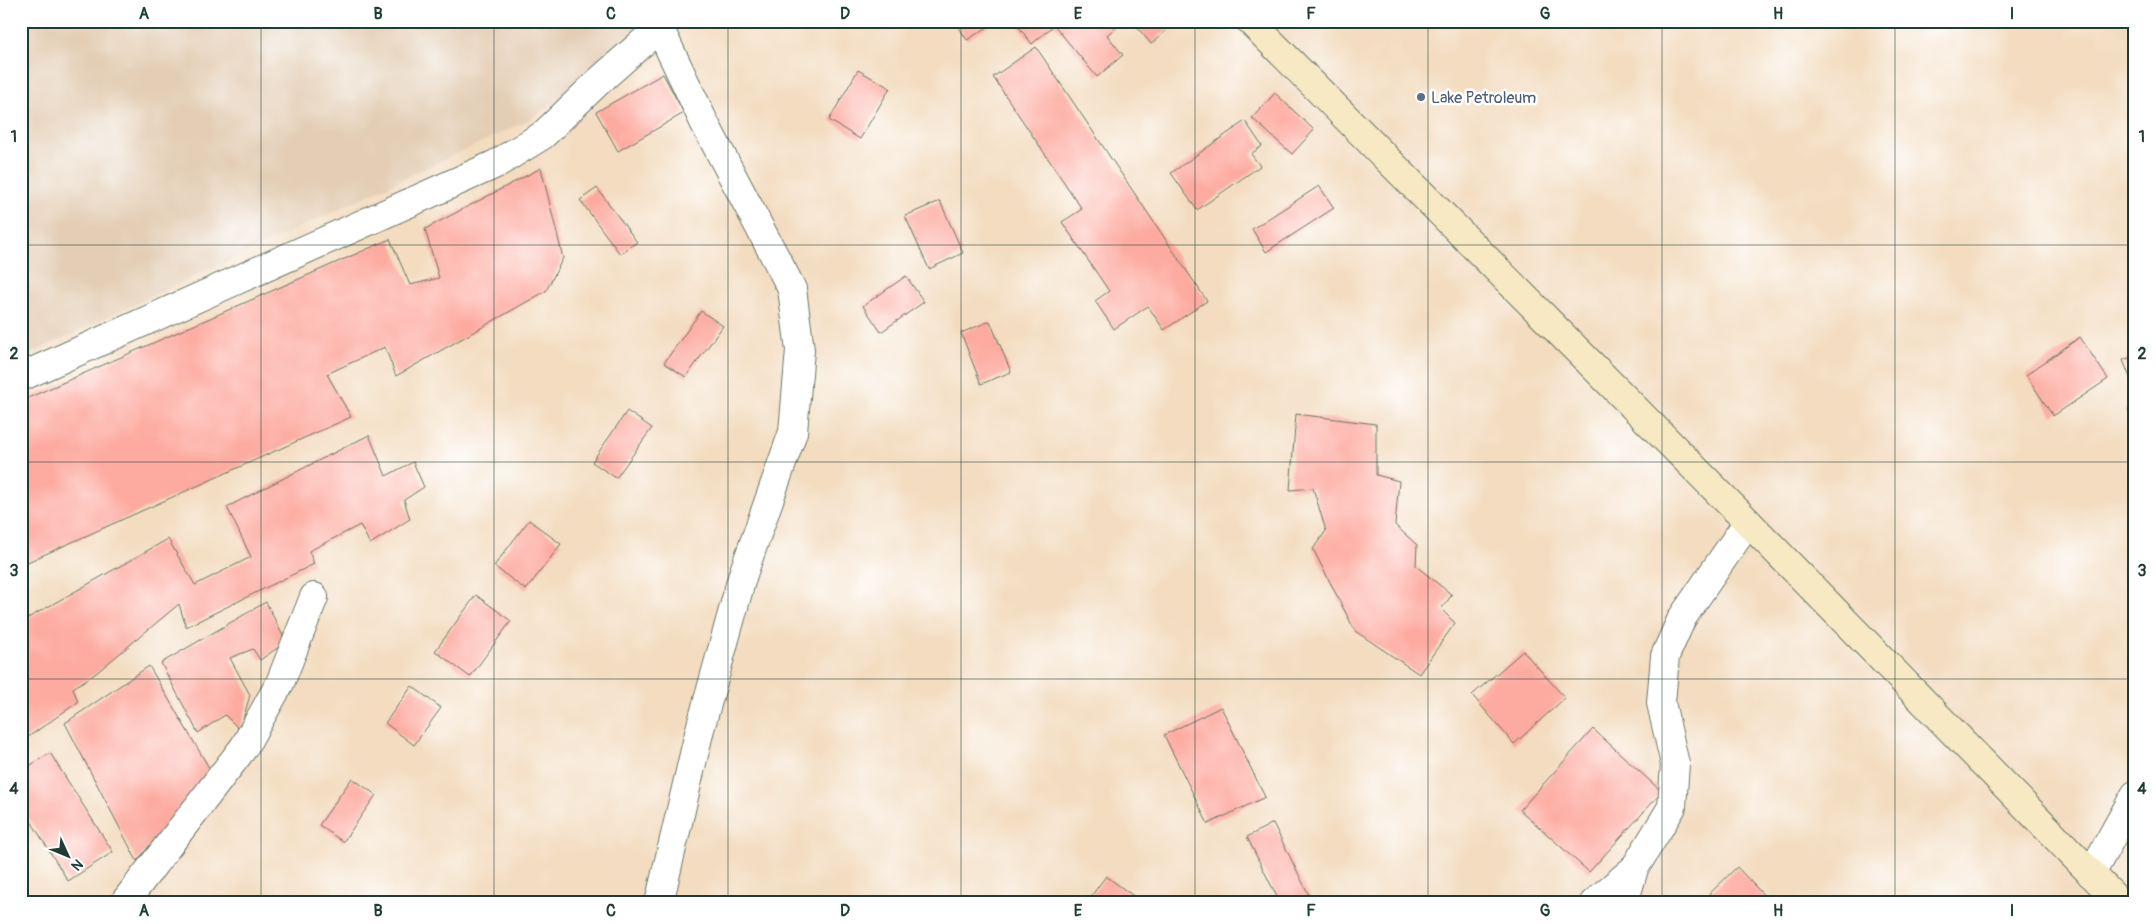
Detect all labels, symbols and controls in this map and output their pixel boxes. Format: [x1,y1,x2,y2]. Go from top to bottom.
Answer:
text: A [139,4,150,24]
text: B [373,4,383,24]
text: C [606,4,616,24]
text: D [840,4,850,24]
text: E [1074,4,1083,24]
text: F [1306,4,1316,24]
text: G [1540,4,1551,24]
text: H [1773,4,1783,24]
text: I [2010,4,2014,24]
place label: Lake Petroleum [1431,88,1536,108]
marker: Lake Petroleum [1415,91,1427,103]
text: 1 [11,127,17,147]
text: 1 [2139,127,2145,147]
text: 2 [10,344,19,364]
text: 2 [2138,344,2147,364]
text: 3 [10,561,19,581]
text: 3 [2138,561,2147,581]
text: 4 [9,779,19,799]
text: 4 [2137,779,2147,799]
north arrow [42,832,92,882]
text: N [68,855,86,874]
text: A [139,901,150,921]
text: B [373,901,383,921]
text: C [606,901,616,921]
text: D [840,901,850,921]
text: E [1074,901,1083,921]
text: F [1306,901,1316,921]
text: G [1540,901,1551,921]
text: H [1773,901,1783,921]
text: I [2010,901,2014,921]

